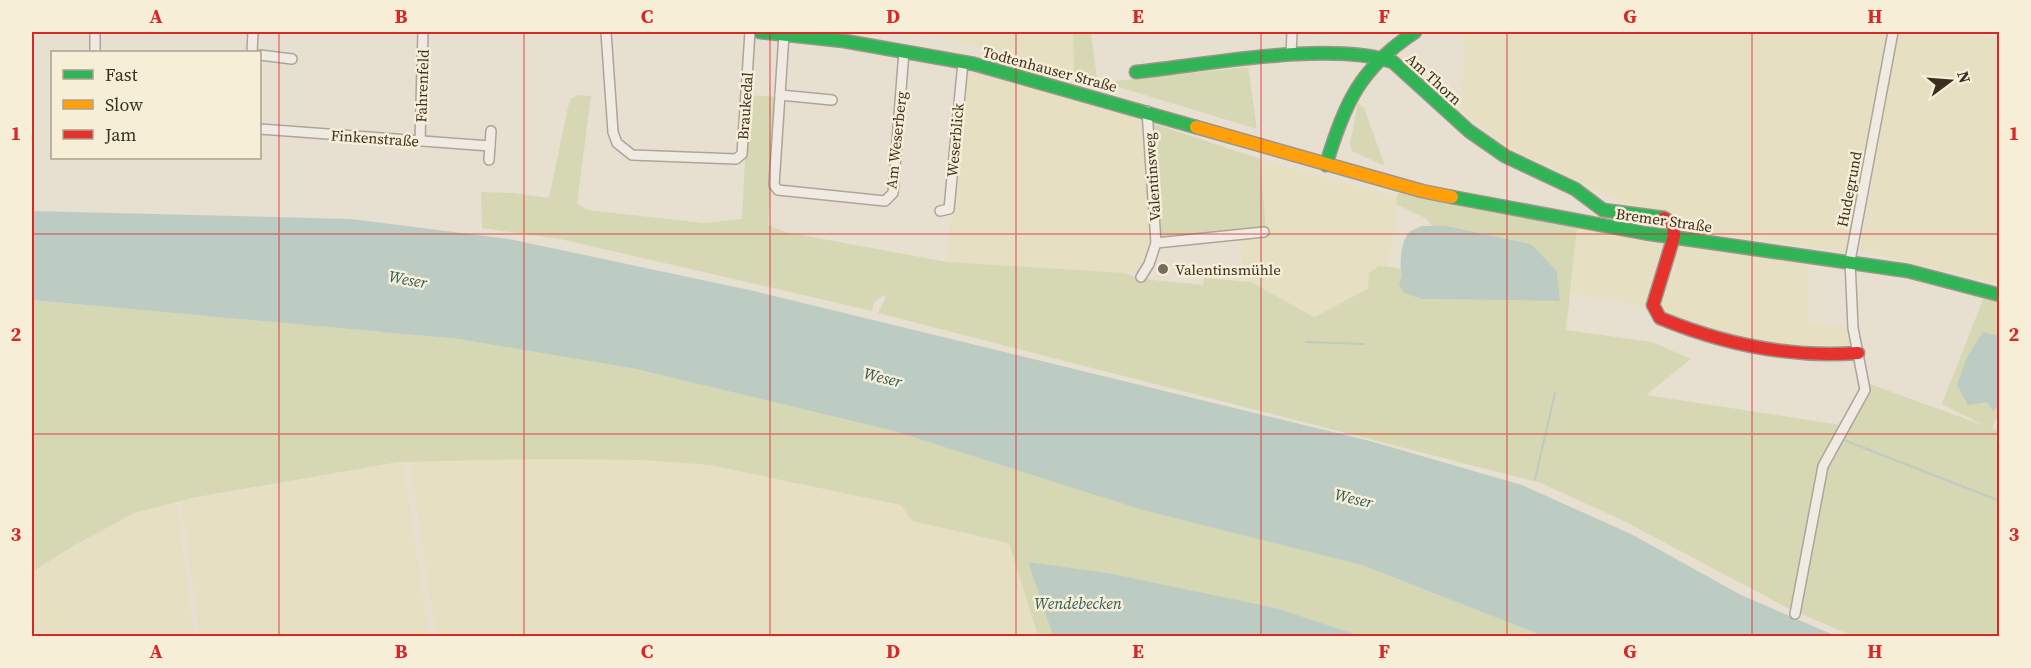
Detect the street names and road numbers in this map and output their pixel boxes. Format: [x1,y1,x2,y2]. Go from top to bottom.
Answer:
street label: Todtenhauser Straße [980,41,1120,97]
street label: Am Thorn [1402,48,1466,110]
street label: Fahrenfeld [410,49,434,123]
street label: Braukedal [732,71,758,141]
street label: Am Weserberg [880,90,912,190]
street label: Weserblick [941,101,969,178]
street label: Finkenstraße [330,124,420,152]
street label: Valentinsweg [1138,132,1166,222]
street label: Hudegrund [1831,149,1867,229]
street label: Bremer Straße [1614,203,1714,237]

